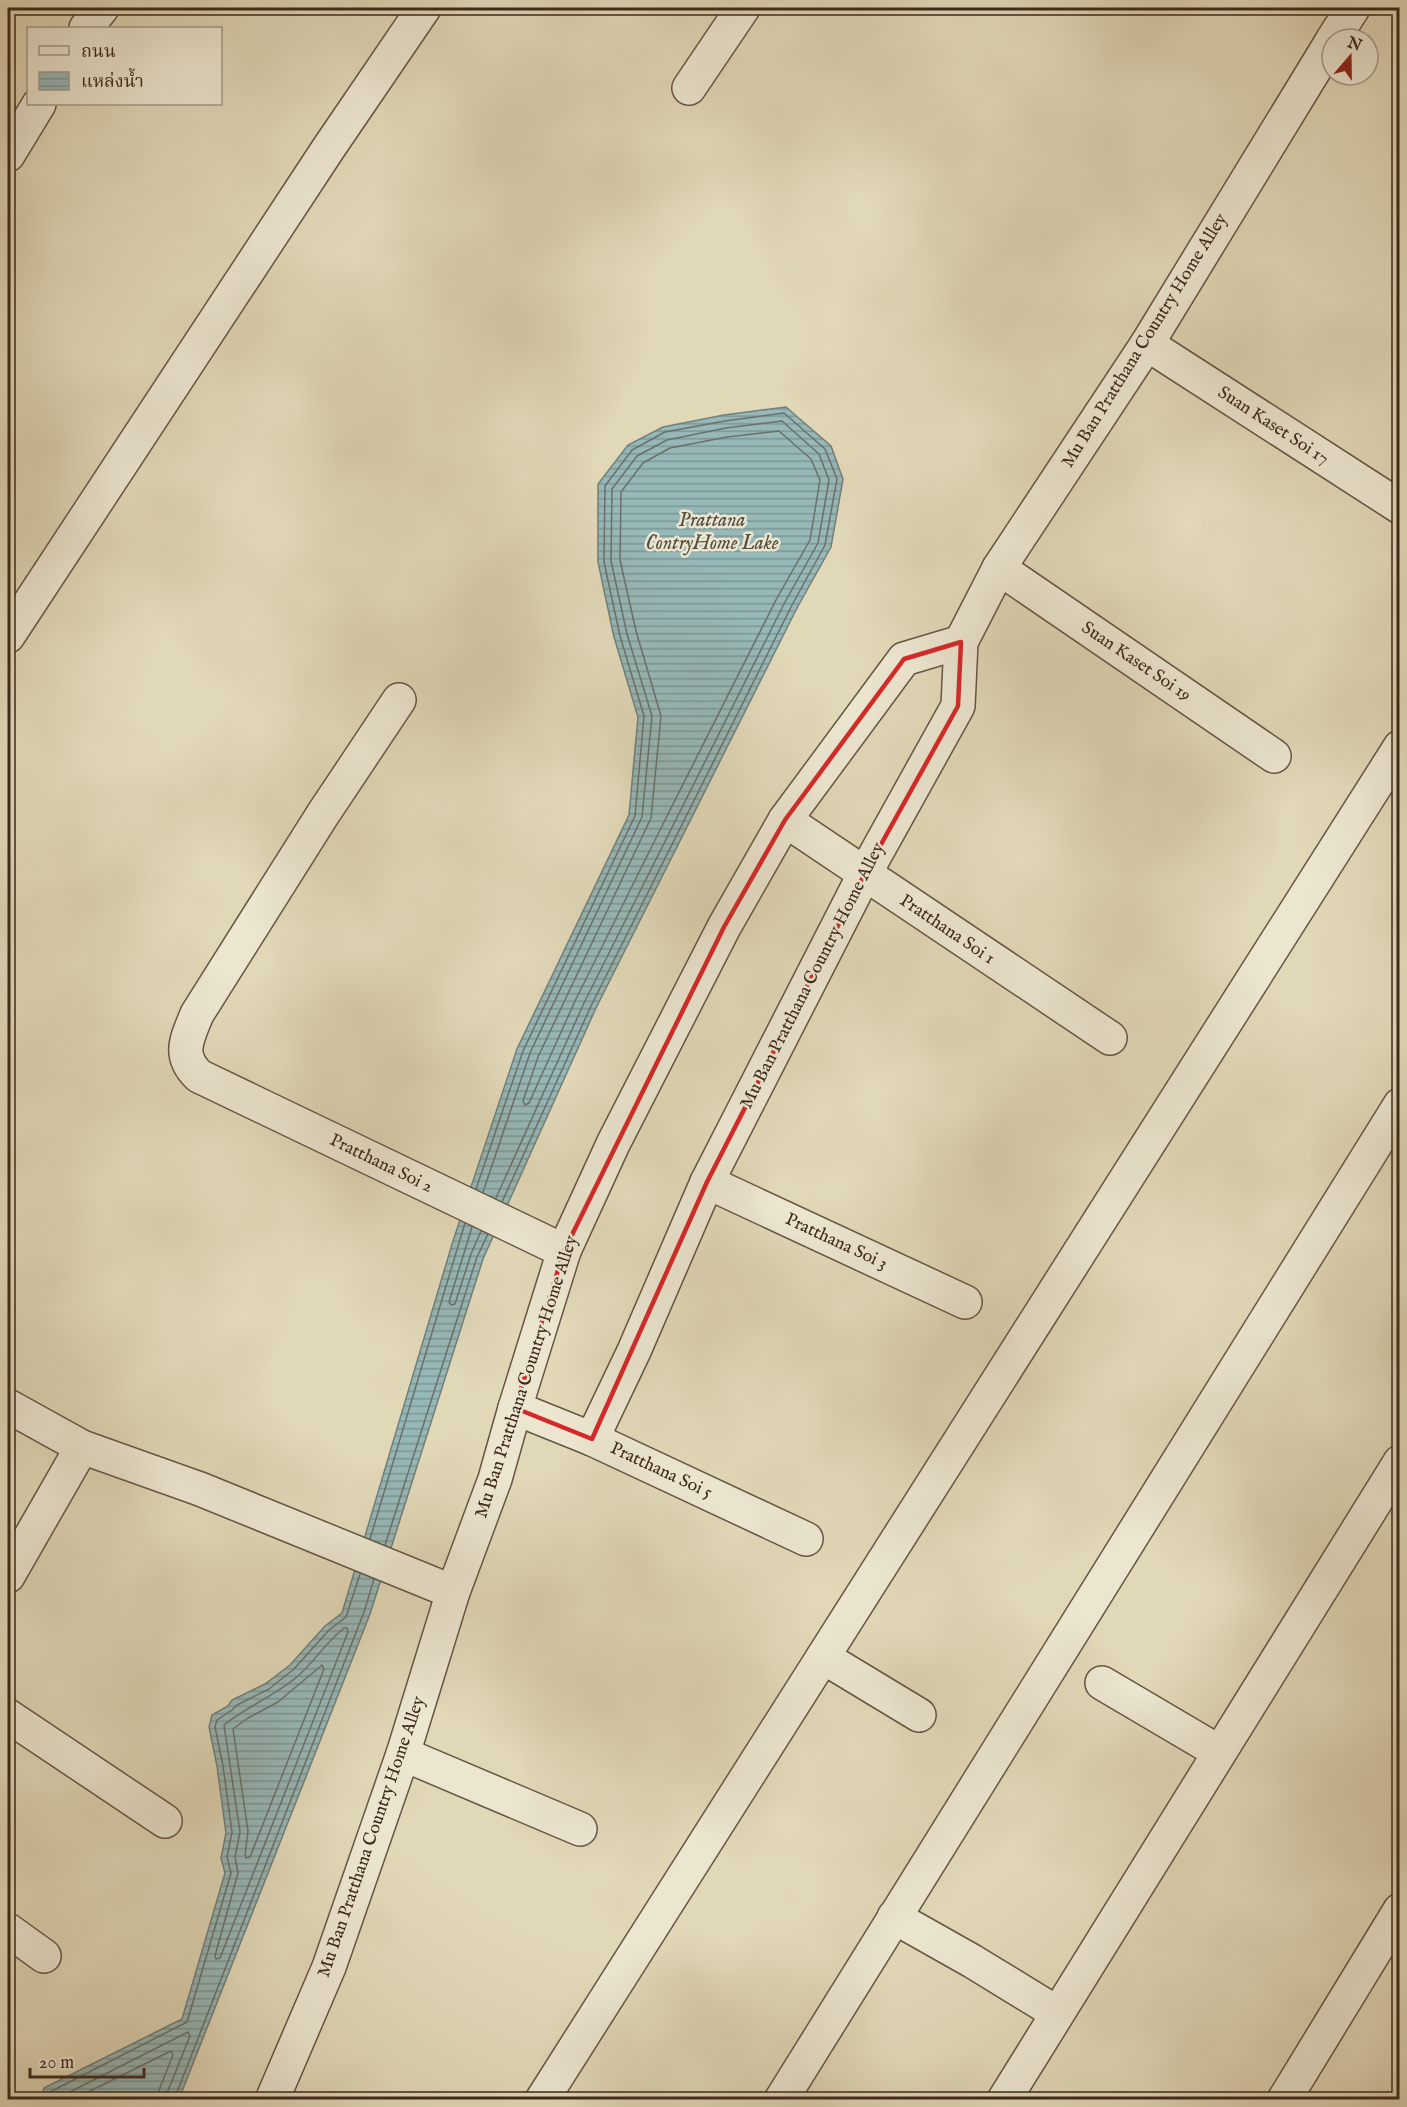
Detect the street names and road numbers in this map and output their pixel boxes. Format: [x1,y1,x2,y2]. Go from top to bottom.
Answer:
street label: Mu Ban Pratthana Country Home Alley [1057,209,1233,473]
street label: Suan Kaset Soi 17 [1213,381,1333,471]
street label: Suan Kaset Soi 19 [1077,617,1195,707]
street label: Mu Ban Pratthana Country Home Alley [736,839,890,1113]
street label: Pratthana Soi 1 [895,890,999,970]
street label: Pratthana Soi 2 [326,1129,436,1199]
street label: Pratthana Soi 3 [781,1208,891,1276]
street label: Mu Ban Pratthana Country Home Alley [470,1233,584,1521]
street label: Pratthana Soi 5 [606,1437,716,1505]
street label: Mu Ban Pratthana Country Home Alley [313,1693,431,1981]

